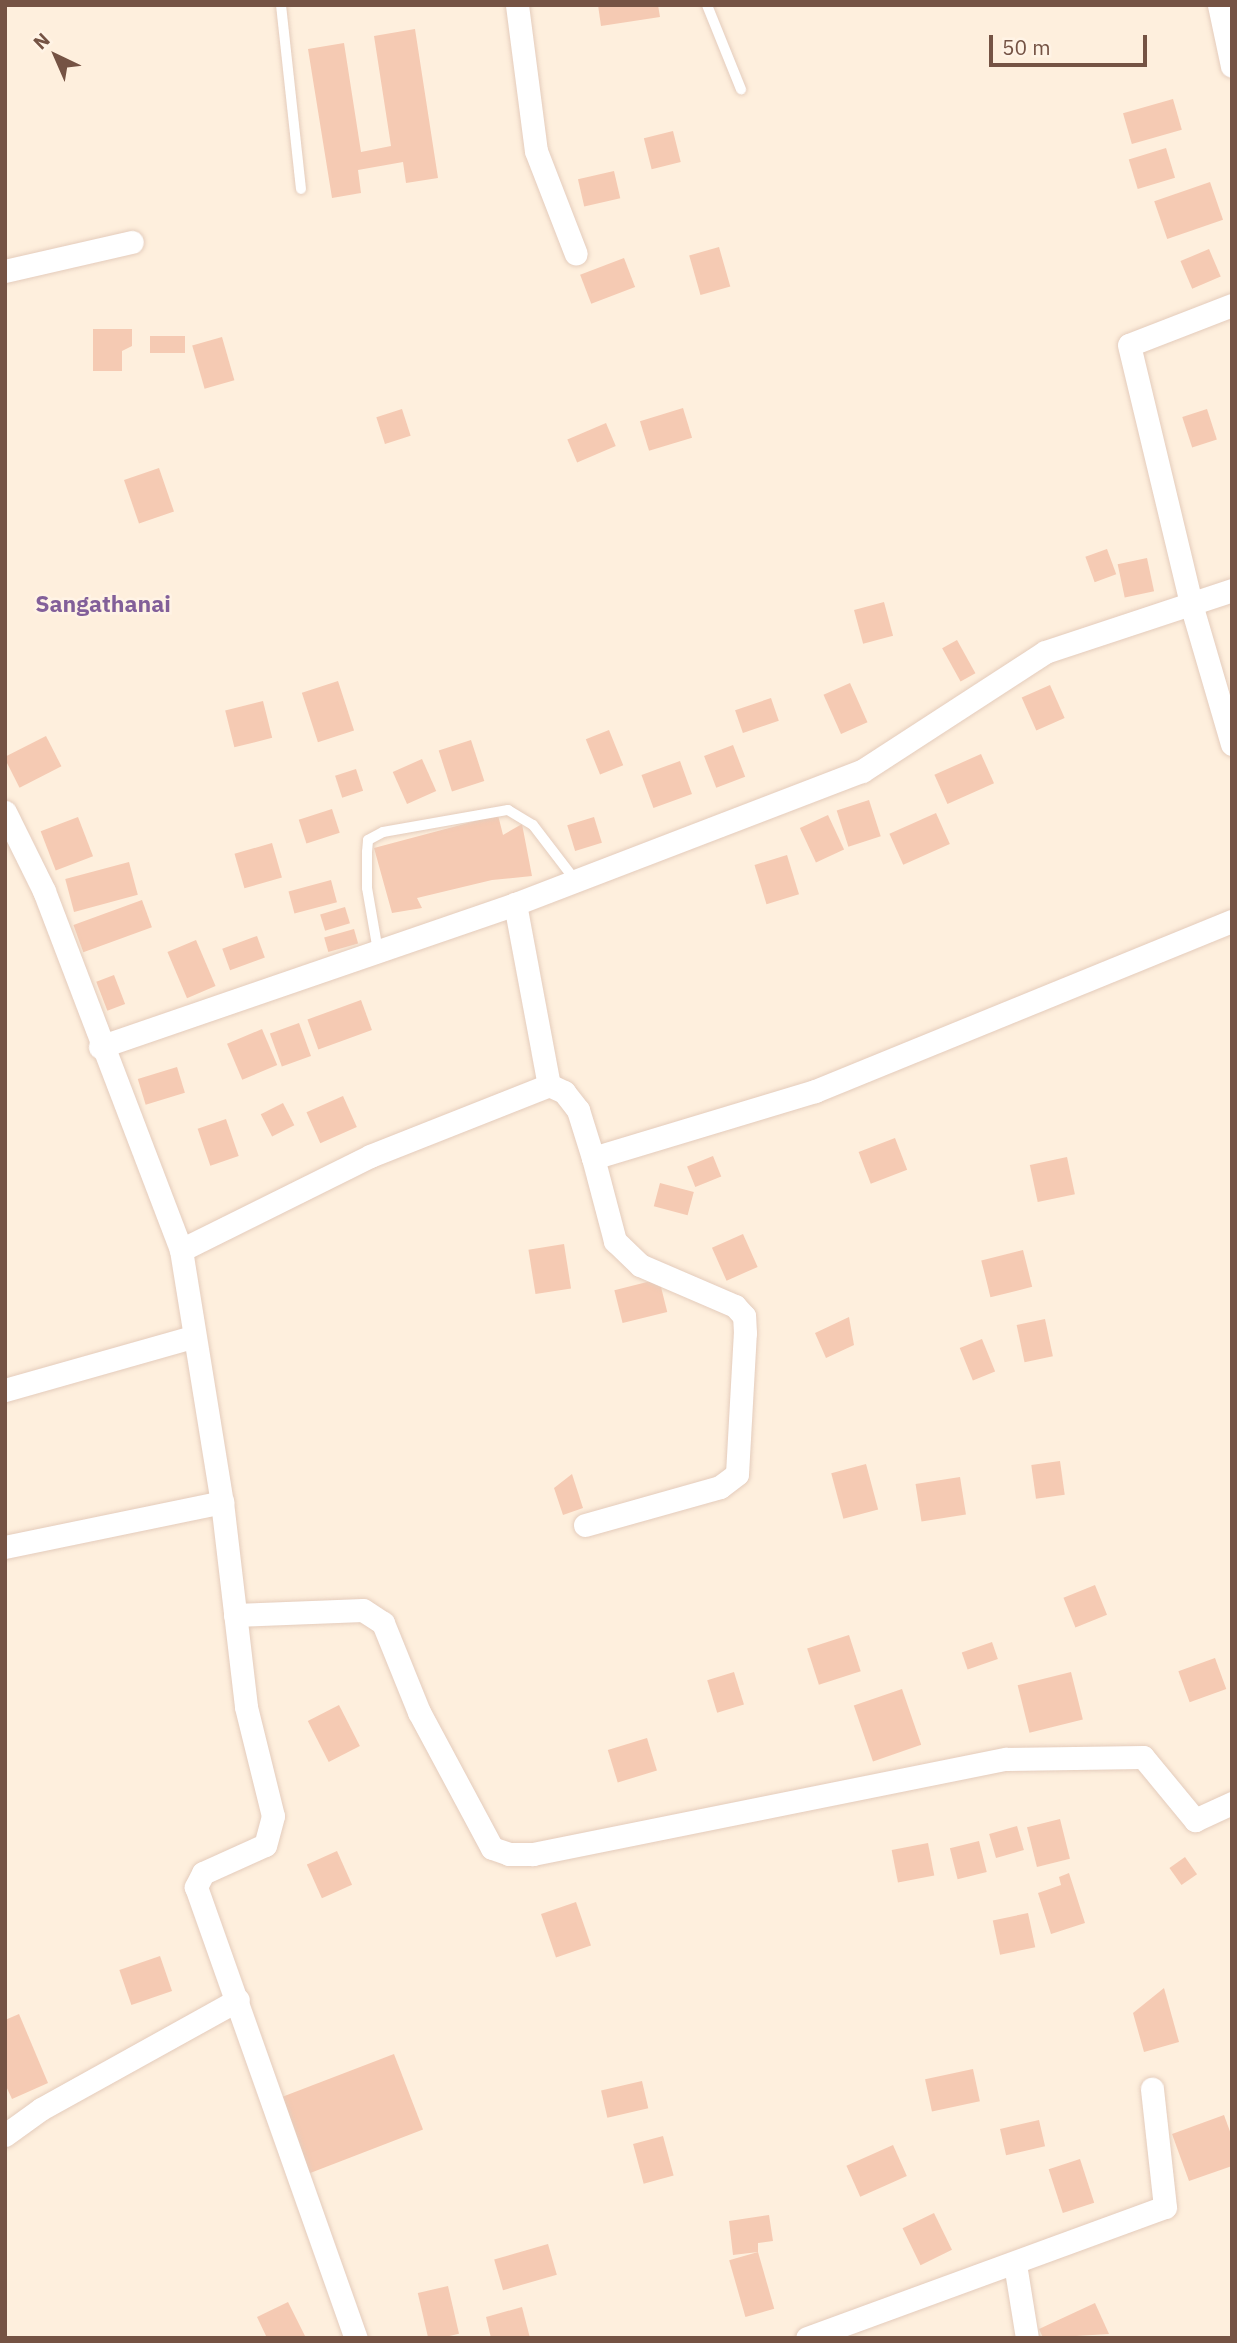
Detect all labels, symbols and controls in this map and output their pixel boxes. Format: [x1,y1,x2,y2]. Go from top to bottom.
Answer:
north arrow [21,21,91,91]
scale bar [992,21,1150,65]
text: N [28,27,55,54]
text: 50 m [1002,33,1051,61]
district label: Sangathanai [35,589,171,617]

